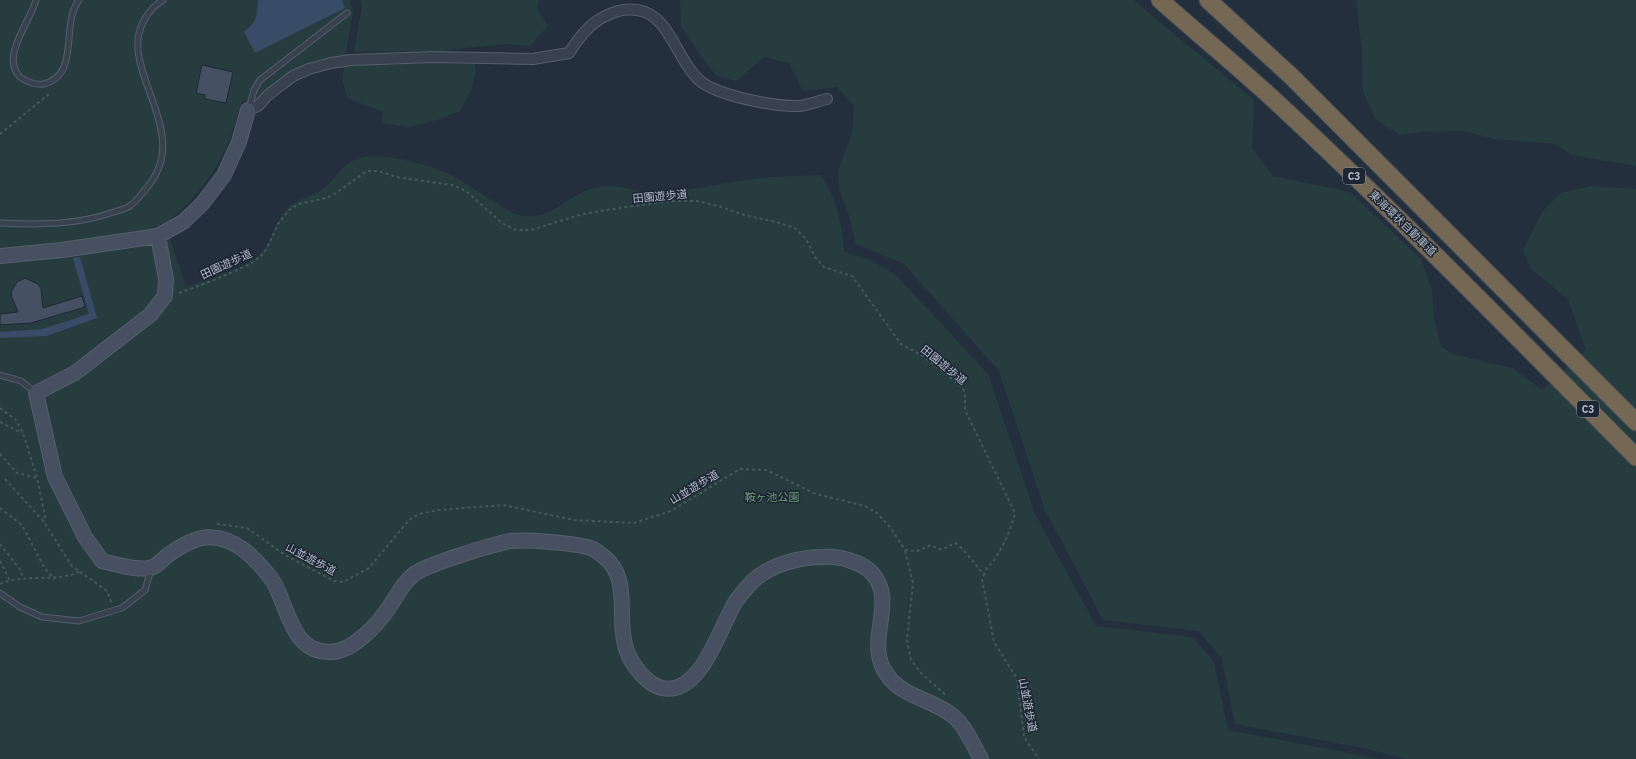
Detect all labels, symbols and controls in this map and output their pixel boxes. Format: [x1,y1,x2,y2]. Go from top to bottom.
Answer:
road number: C3 [1343,168,1365,184]
street label: 田園遊歩道 [632,187,688,205]
street label: 東海環状自動車道 [1366,187,1440,259]
street label: 田園遊歩道 [198,246,254,282]
street label: 田園遊歩道 [918,342,970,388]
road number: C3 [1577,401,1599,417]
street label: 山並遊歩道 [667,467,721,507]
park label: 鞍ヶ池公園 [745,490,800,504]
street label: 山並遊歩道 [283,540,339,578]
street label: 山並遊歩道 [1016,677,1040,733]

